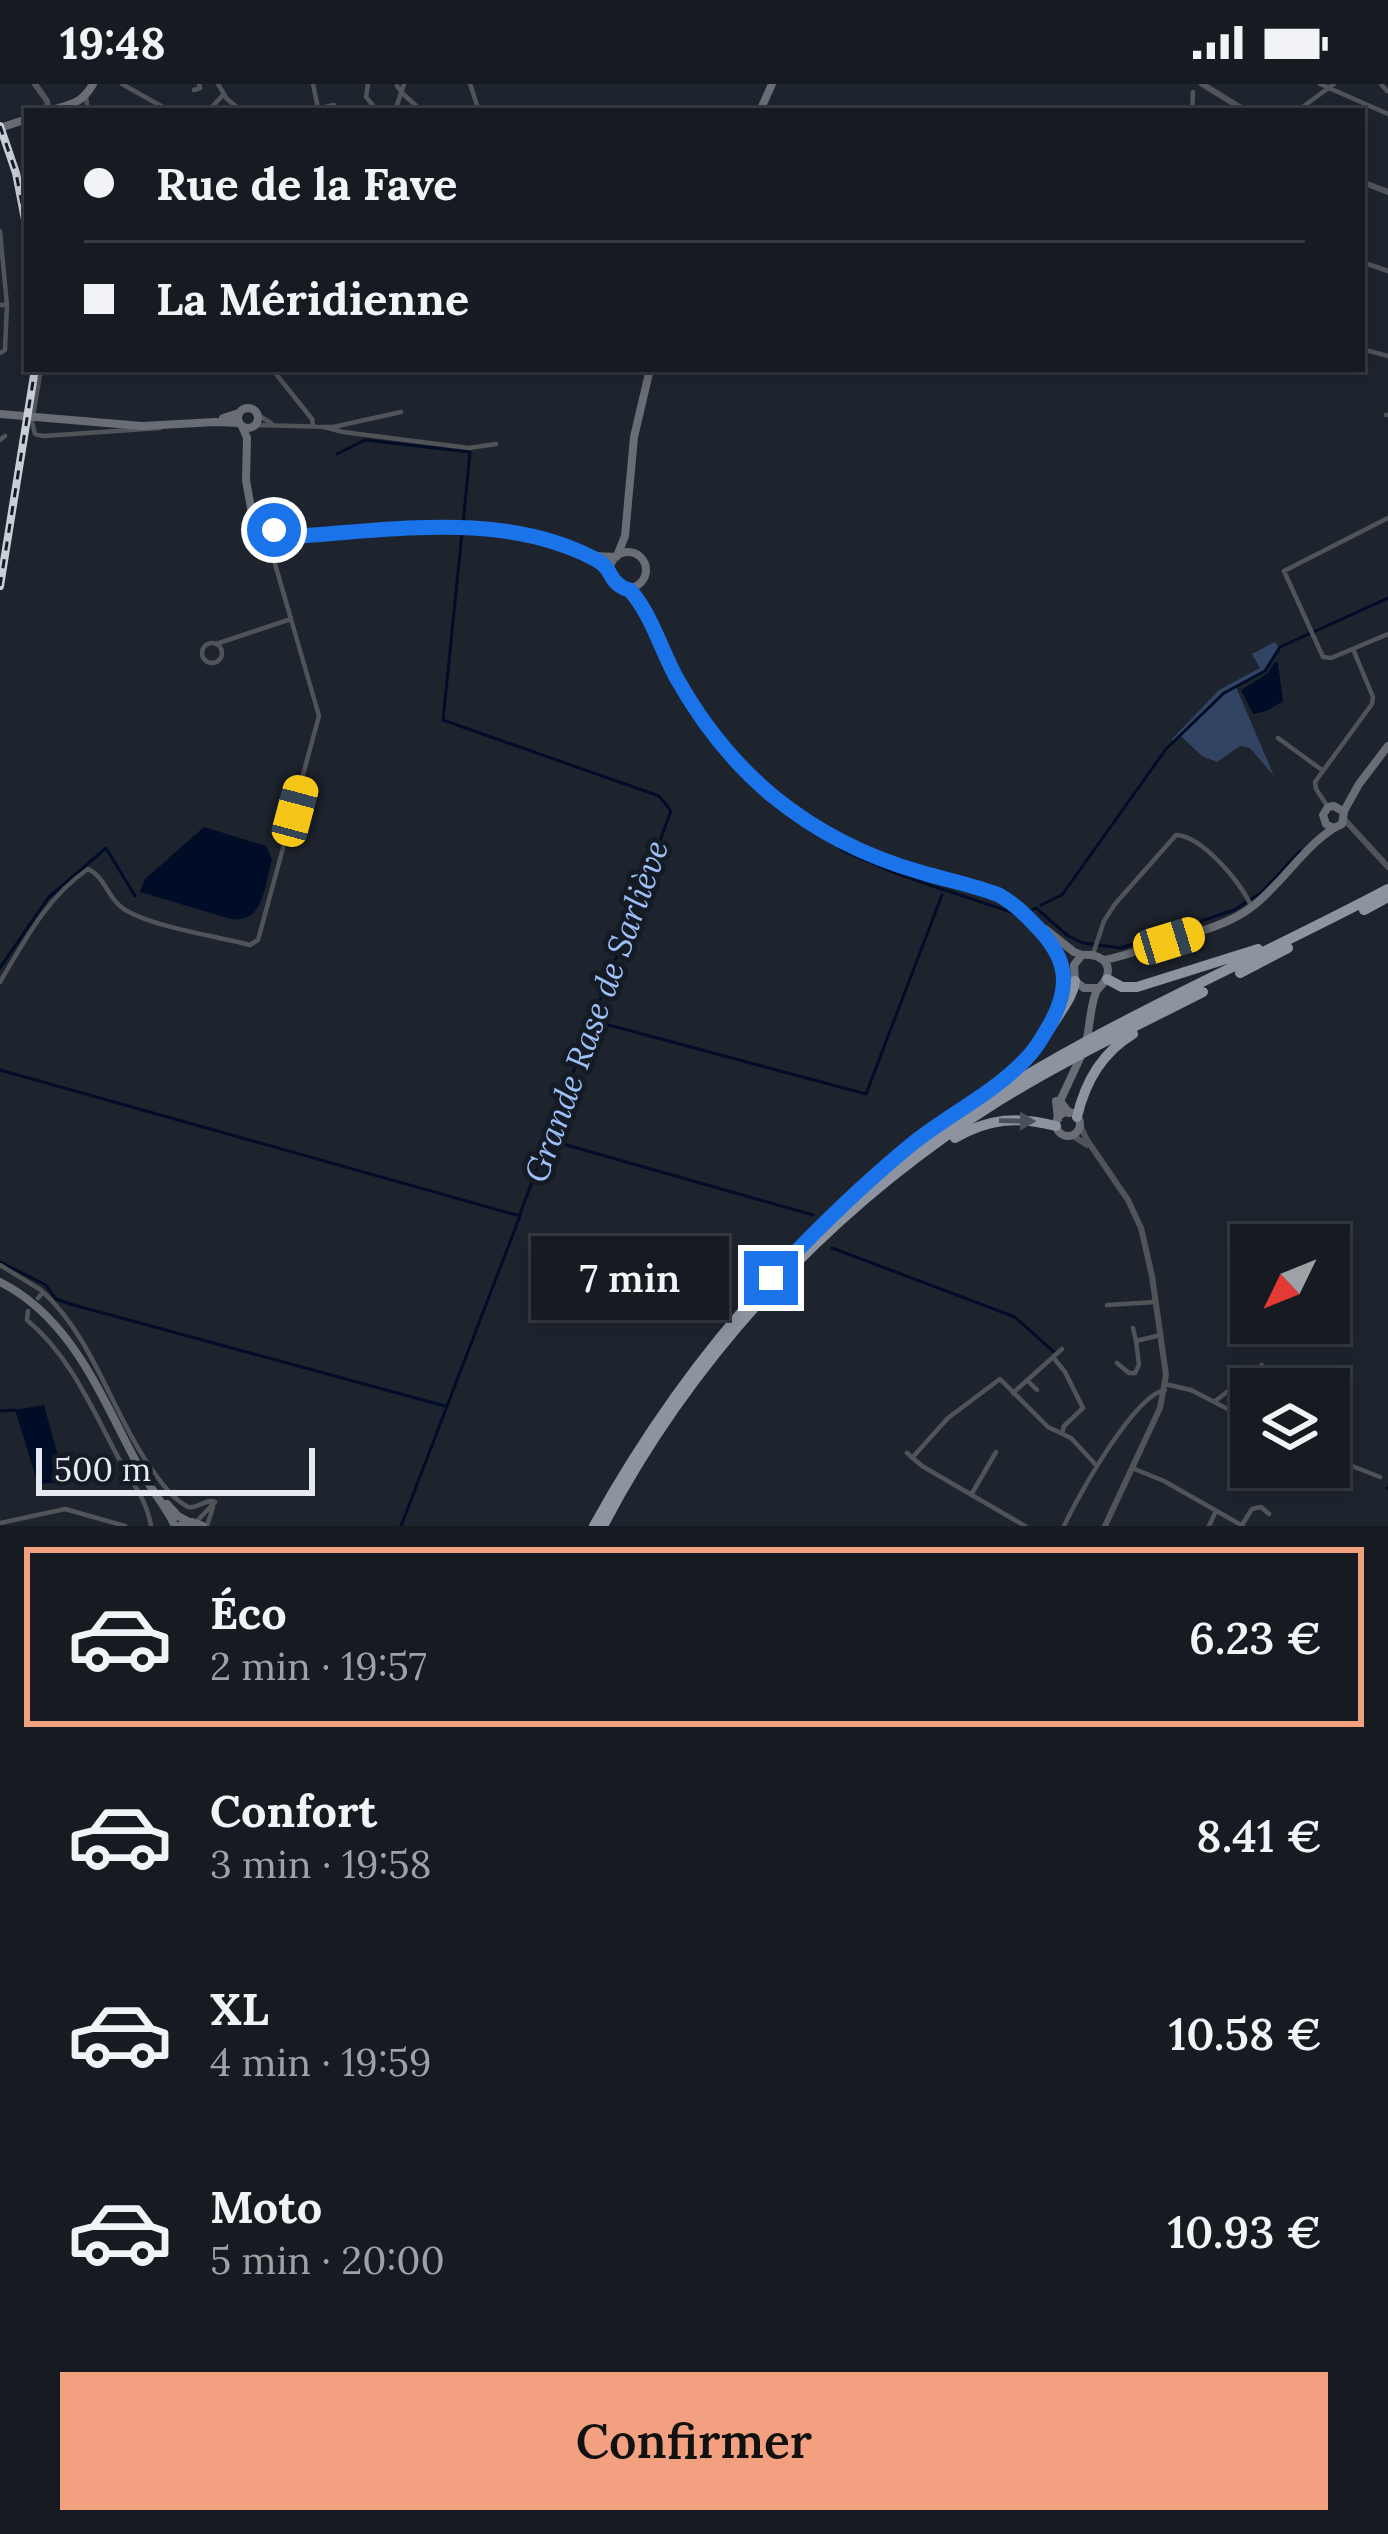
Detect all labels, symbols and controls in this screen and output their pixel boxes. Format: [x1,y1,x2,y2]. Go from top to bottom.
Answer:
text: 19:48 [60,14,166,71]
text: Rue de la Fave [156,155,458,212]
text: La Méridienne [156,270,469,327]
route start [247,503,301,557]
car [268,772,322,850]
water label: Grande Rase de Sarliève [515,834,677,1188]
car [1129,913,1209,969]
one-way arrow [999,1111,1037,1131]
north arrow [1230,1224,1350,1344]
map controls [1230,1224,1350,1488]
callout: 7 min [531,1236,729,1320]
route end [744,1251,798,1305]
text: 7 min [580,1253,680,1303]
button: layers [1230,1368,1350,1488]
scale bar [36,1442,315,1495]
text: 500 m [54,1448,151,1490]
icon: car [66,1583,174,1691]
text: Éco [210,1584,287,1641]
text: 6.23 € [1189,1609,1322,1666]
text: 2 min · 19:57 [210,1641,427,1691]
icon: car [66,1781,174,1889]
text: Confort [210,1782,377,1839]
text: 8.41 € [1196,1807,1322,1864]
text: 3 min · 19:58 [210,1839,431,1889]
icon: car [66,1979,174,2087]
text: XL [210,1980,269,2037]
text: 10.58 € [1169,2005,1322,2062]
text: 4 min · 19:59 [210,2037,431,2087]
icon: car [66,2177,174,2285]
text: Moto [210,2178,322,2235]
text: 10.93 € [1167,2203,1322,2260]
text: 5 min · 20:00 [210,2235,445,2285]
button: Confirmer [60,2372,1328,2510]

